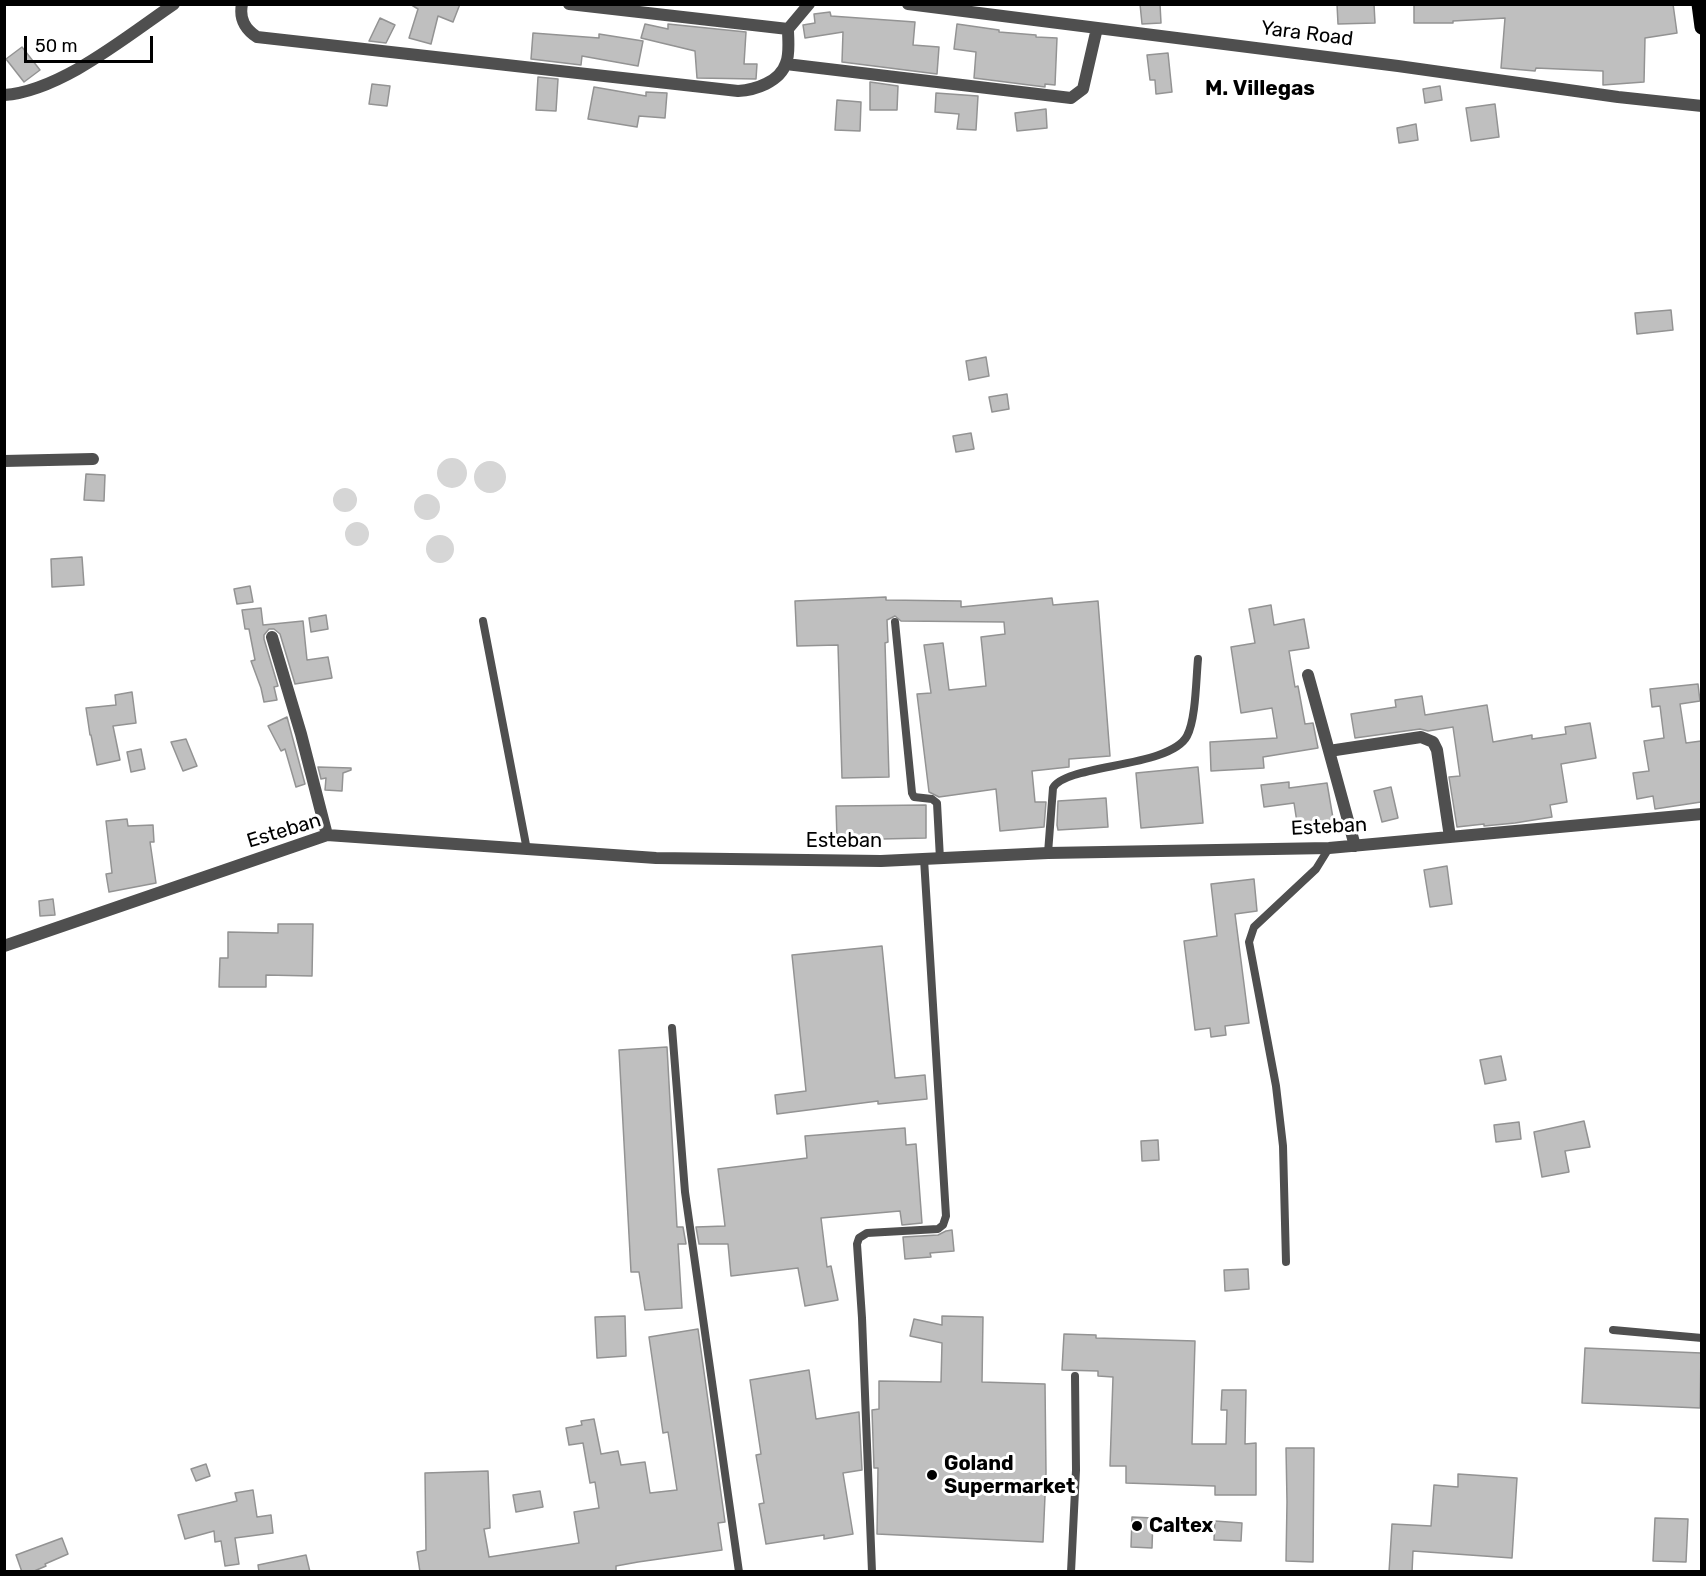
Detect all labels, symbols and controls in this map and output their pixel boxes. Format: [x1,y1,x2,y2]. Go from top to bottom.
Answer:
street label: Yara Road [1259,16,1355,52]
scale bar [27,24,156,62]
text: 50 m [35,35,78,57]
district label: M. Villegas [1205,76,1315,102]
street label: Esteban [244,808,324,854]
street label: Esteban [1290,813,1368,841]
street label: Esteban [806,829,882,853]
place label: Goland Supermarket [944,1452,1075,1499]
marker: Goland Supermarket [925,1468,939,1482]
place label: Caltex [1149,1514,1213,1538]
marker: Caltex [1130,1519,1144,1533]

